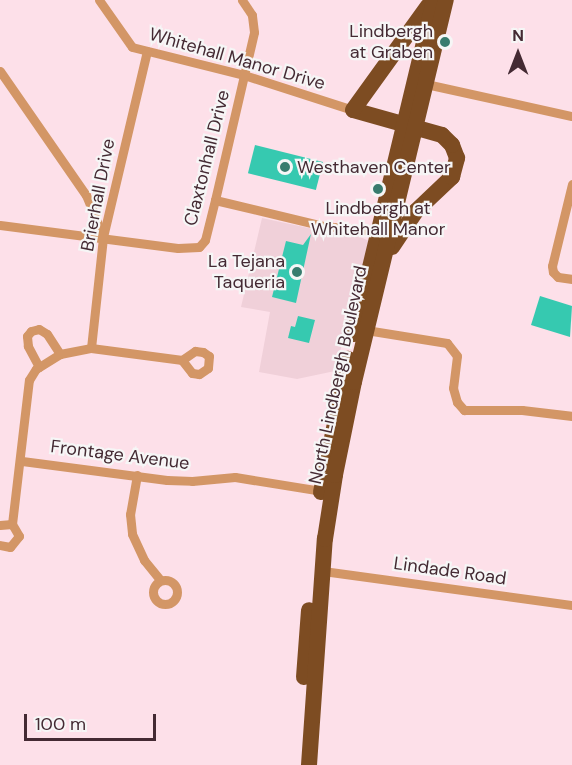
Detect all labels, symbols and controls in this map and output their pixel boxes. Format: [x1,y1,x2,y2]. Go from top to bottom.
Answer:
place label: Lindbergh at Graben [349,21,433,63]
street label: Whitehall Manor Drive [147,24,327,94]
north arrow [488,24,548,84]
text: N [512,25,524,46]
marker: Lindbergh at Graben [438,35,452,49]
street label: Claxtonhall Drive [180,88,234,228]
street label: Brierhall Drive [76,137,120,253]
place label: Westhaven Center [297,156,451,178]
marker: Westhaven Center [278,160,292,174]
marker: Lindbergh at Whitehall Manor [371,182,385,196]
place label: Lindbergh at Whitehall Manor [311,198,445,240]
place label: La Tejana Taqueria [208,251,285,294]
street label: North Lindbergh Boulevard [304,264,372,486]
marker: La Tejana Taqueria [290,265,304,279]
street label: Frontage Avenue [49,436,191,474]
street label: Lindade Road [392,552,508,590]
scale bar [27,702,159,740]
text: 100 m [35,712,86,736]

